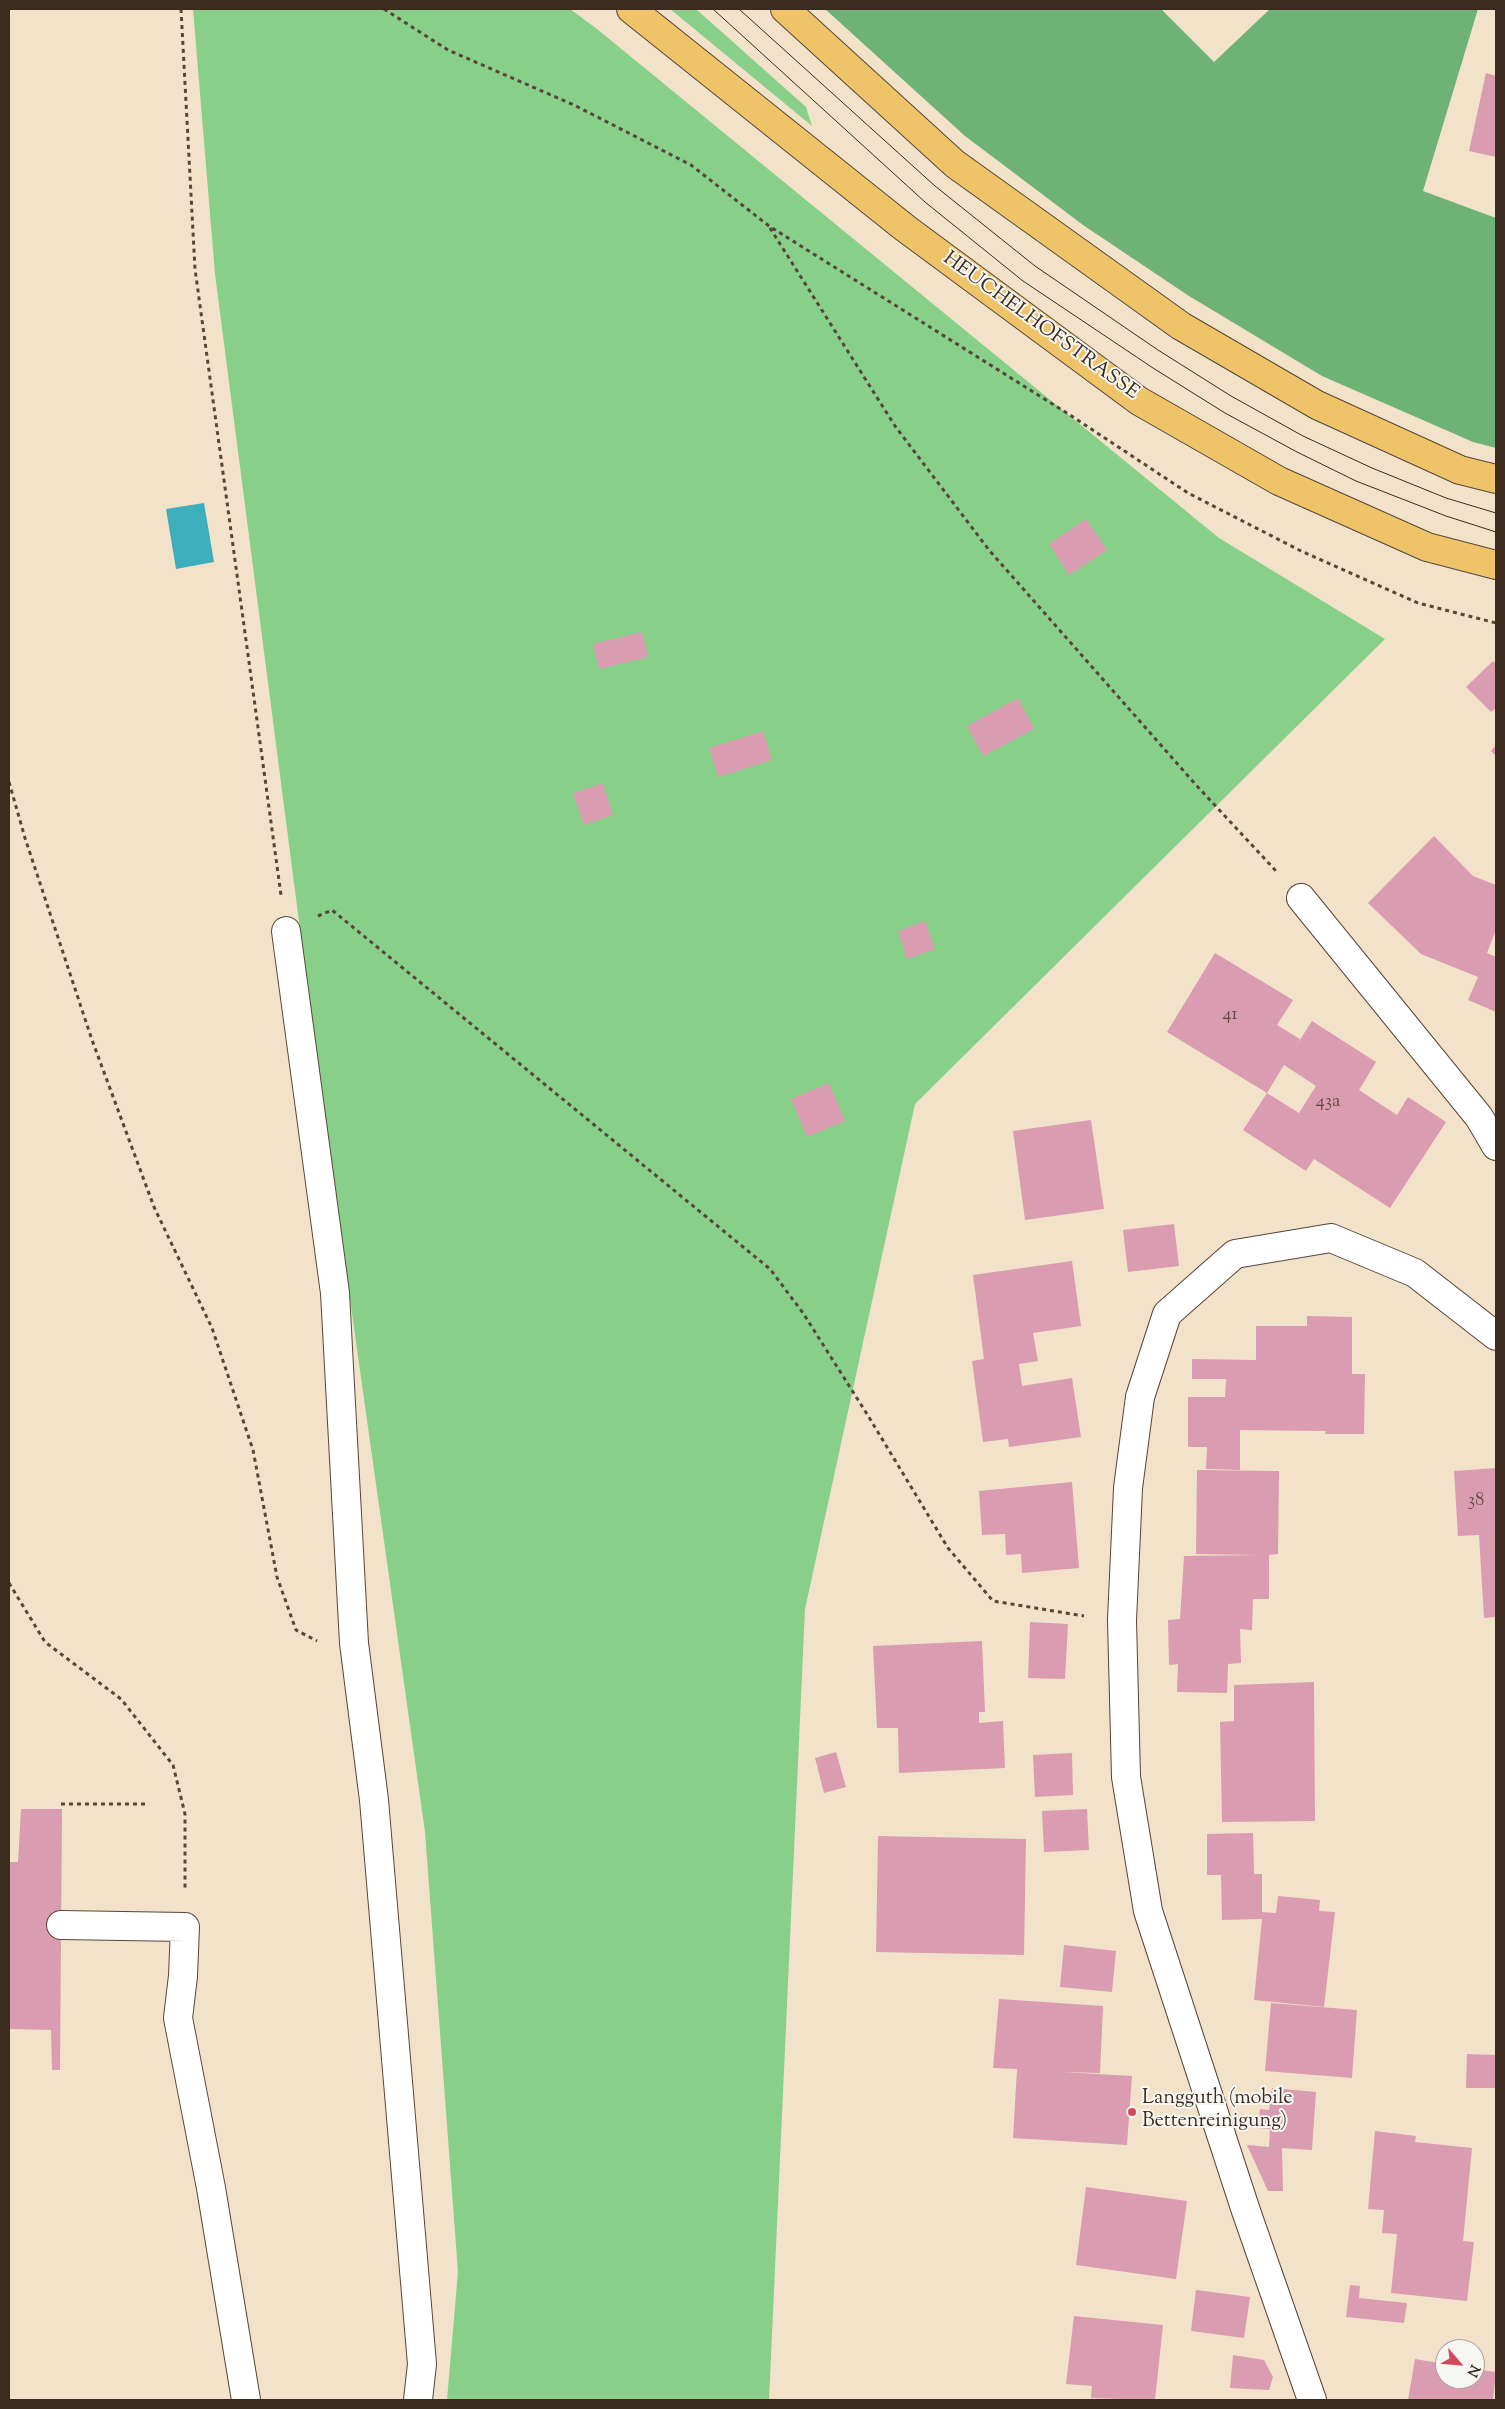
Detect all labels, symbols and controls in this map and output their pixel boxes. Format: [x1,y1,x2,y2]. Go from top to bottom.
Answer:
street label: HEUCHELHOFSTRASSE [937,248,1143,406]
house number: 41 [1222,1005,1238,1027]
house number: 43a [1316,1092,1340,1114]
house number: 38 [1468,1491,1484,1513]
place label: Langguth (mobile Bettenreinigung) [1142,2088,1293,2135]
marker: Langguth (mobile Bettenreinigung) [1126,2106,1138,2118]
north arrow [1435,2339,1485,2389]
text: N [1461,2361,1484,2380]

